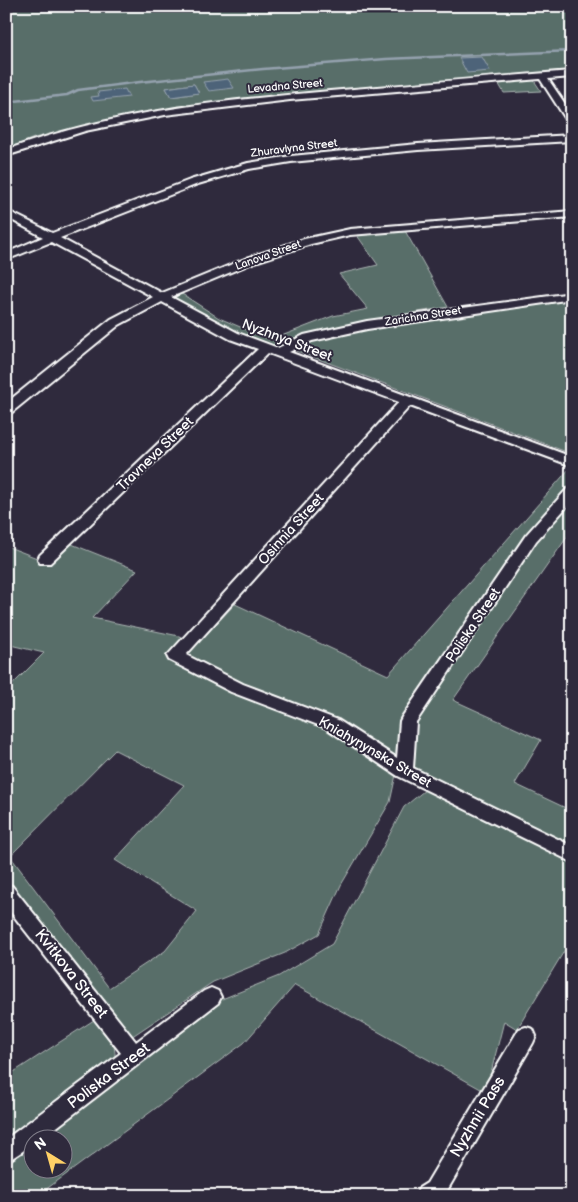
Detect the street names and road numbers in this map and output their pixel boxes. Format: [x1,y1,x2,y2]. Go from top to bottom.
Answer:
street label: Levadna Street [247,76,324,96]
street label: Zhuravlyna Street [249,136,339,160]
street label: Lanova Street [233,237,303,273]
street label: Zarichna Street [383,303,463,329]
street label: Nyzhnya Street [240,315,335,365]
street label: Travneva Street [113,413,197,495]
street label: Osinnia Street [255,489,328,568]
street label: Poliska Street [442,584,504,665]
street label: Kniahynynska Street [315,713,435,792]
street label: Kvitkova Street [30,926,112,1022]
street label: Poliska Street [64,1039,154,1113]
street label: Nyzhnii Pass [446,1073,510,1161]

